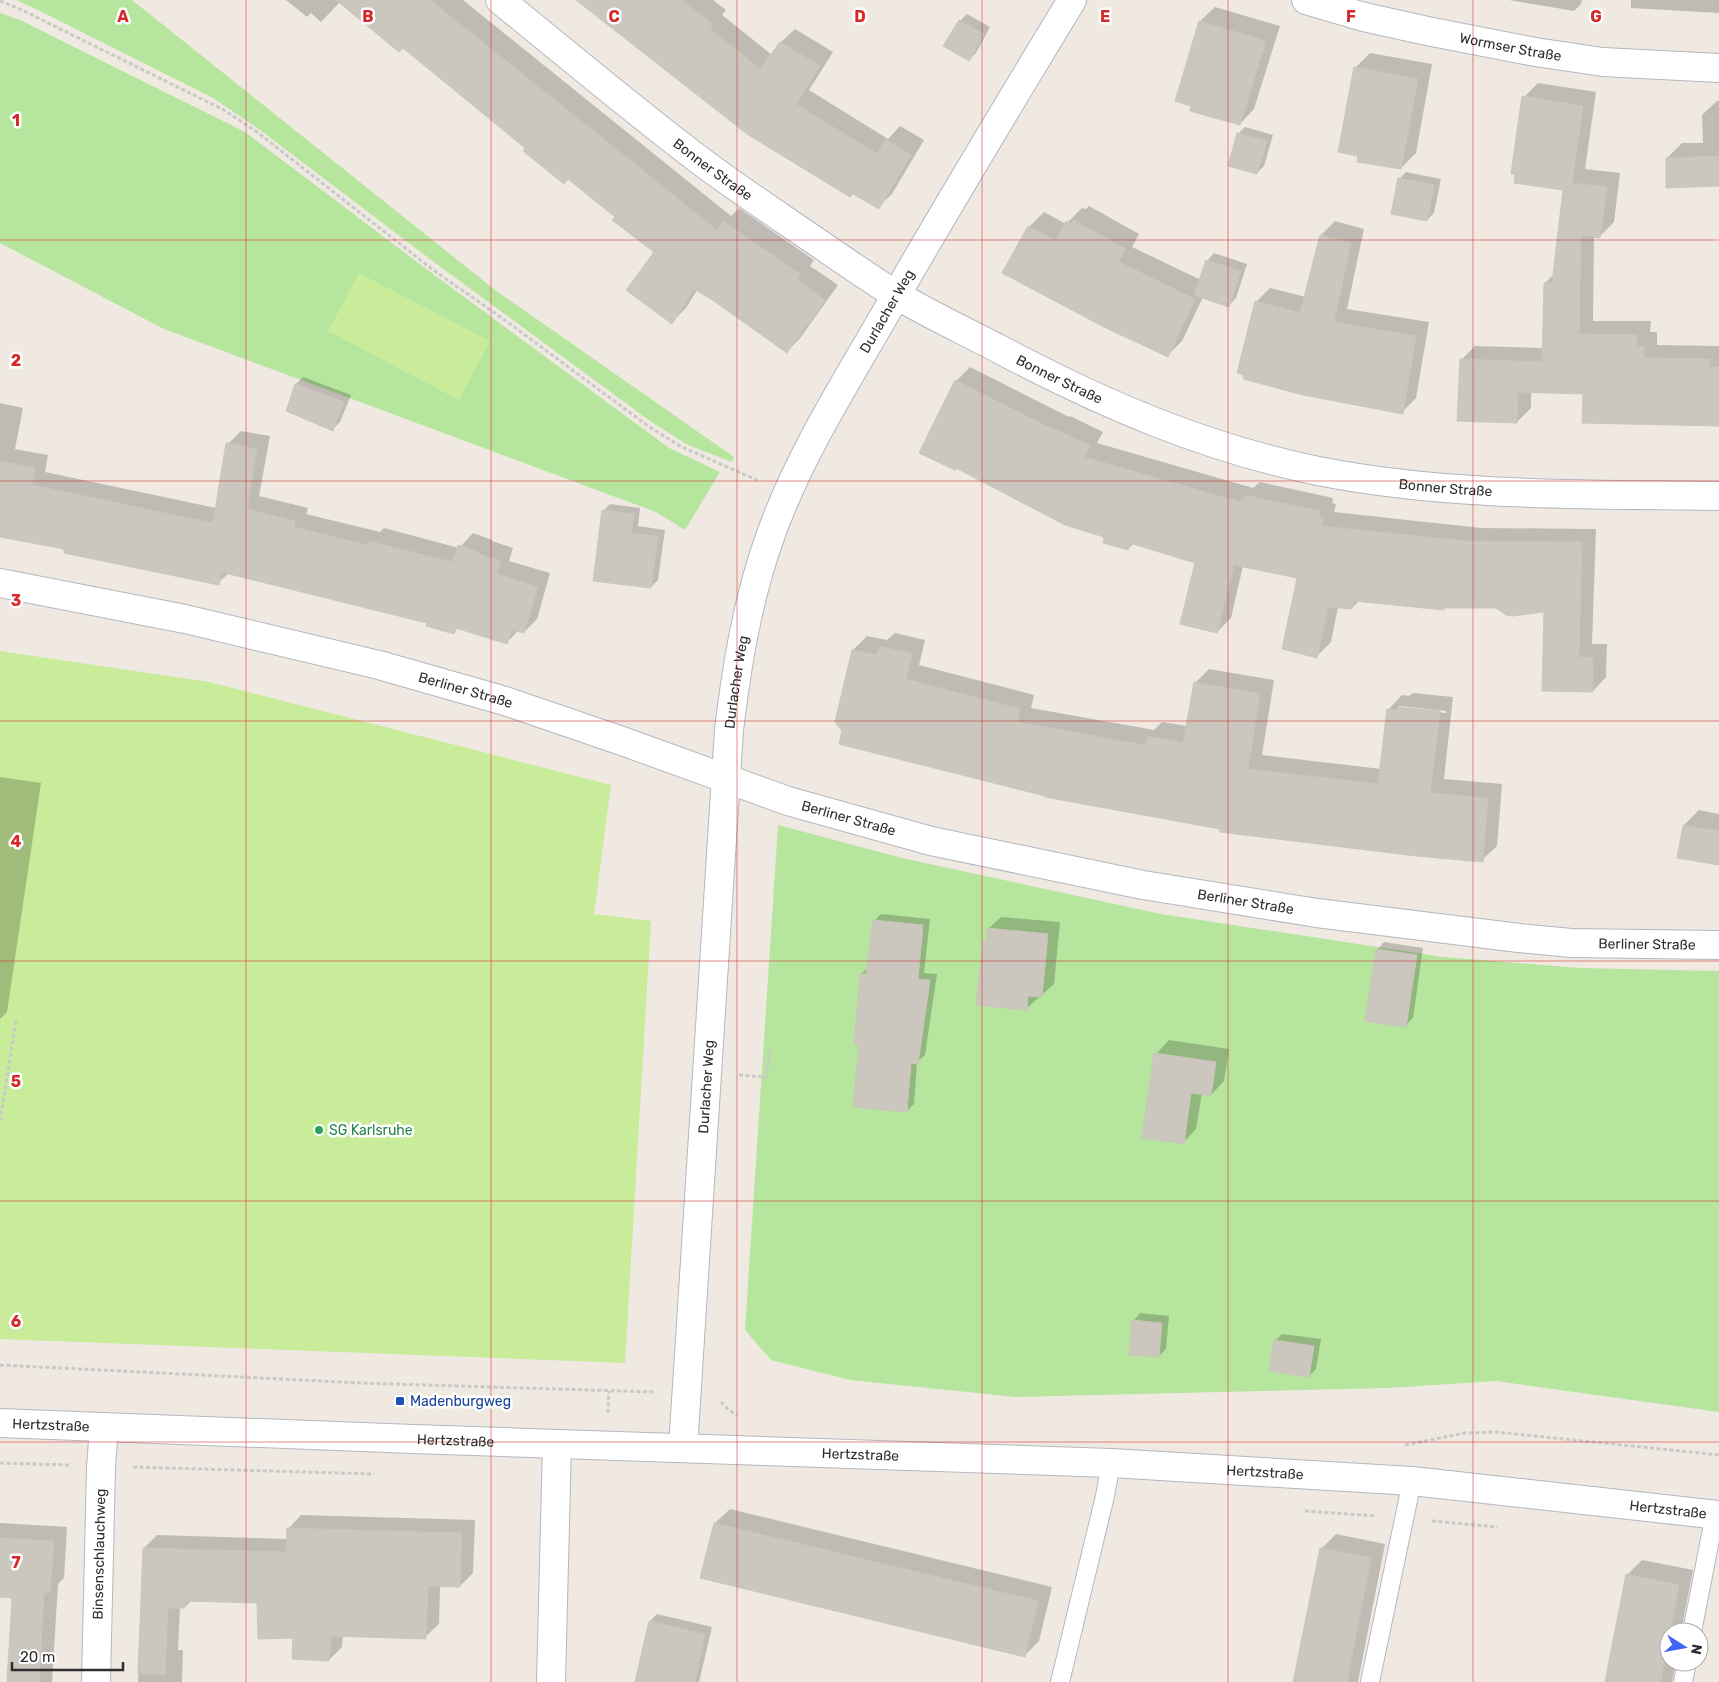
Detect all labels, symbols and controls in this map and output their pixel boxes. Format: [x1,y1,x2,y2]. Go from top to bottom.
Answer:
text: A [117,7,129,26]
text: B [362,7,374,26]
text: C [608,7,620,26]
text: D [854,7,866,26]
text: E [1100,7,1110,26]
text: F [1346,7,1356,26]
text: G [1590,7,1602,26]
street label: Wormser Straße [1458,30,1563,65]
text: 1 [12,111,20,130]
street label: Bonner Straße [670,135,755,204]
street label: Durlacher Weg [856,266,918,356]
text: 2 [11,351,21,370]
street label: Bonner Straße [1013,351,1105,408]
street label: Bonner Straße [1398,476,1493,500]
text: 3 [11,591,21,610]
street label: Durlacher Weg [721,634,752,730]
street label: Berliner Straße [416,669,515,712]
street label: Berliner Straße [799,797,898,840]
text: 4 [11,832,22,851]
street label: Berliner Straße [1196,886,1295,918]
street label: Berliner Straße [1598,935,1696,954]
street label: Durlacher Weg [695,1039,718,1134]
text: 5 [11,1072,21,1091]
place label: SG Karlsruhe [329,1122,413,1139]
marker: SG Karlsruhe [313,1124,325,1136]
text: 6 [11,1312,21,1331]
place label: Madenburgweg [410,1393,511,1410]
marker: Madenburgweg [394,1395,406,1407]
street label: Hertzstraße [12,1415,90,1435]
street label: Hertzstraße [417,1431,495,1451]
street label: Hertzstraße [821,1445,900,1465]
street label: Hertzstraße [1226,1462,1304,1484]
street label: Binsenschlauchweg [89,1488,109,1620]
street label: Hertzstraße [1629,1497,1708,1523]
text: 7 [11,1553,21,1572]
north arrow [1659,1622,1709,1672]
scale bar [12,1640,124,1672]
text: N [1687,1643,1706,1656]
text: 20 m [20,1648,55,1666]

